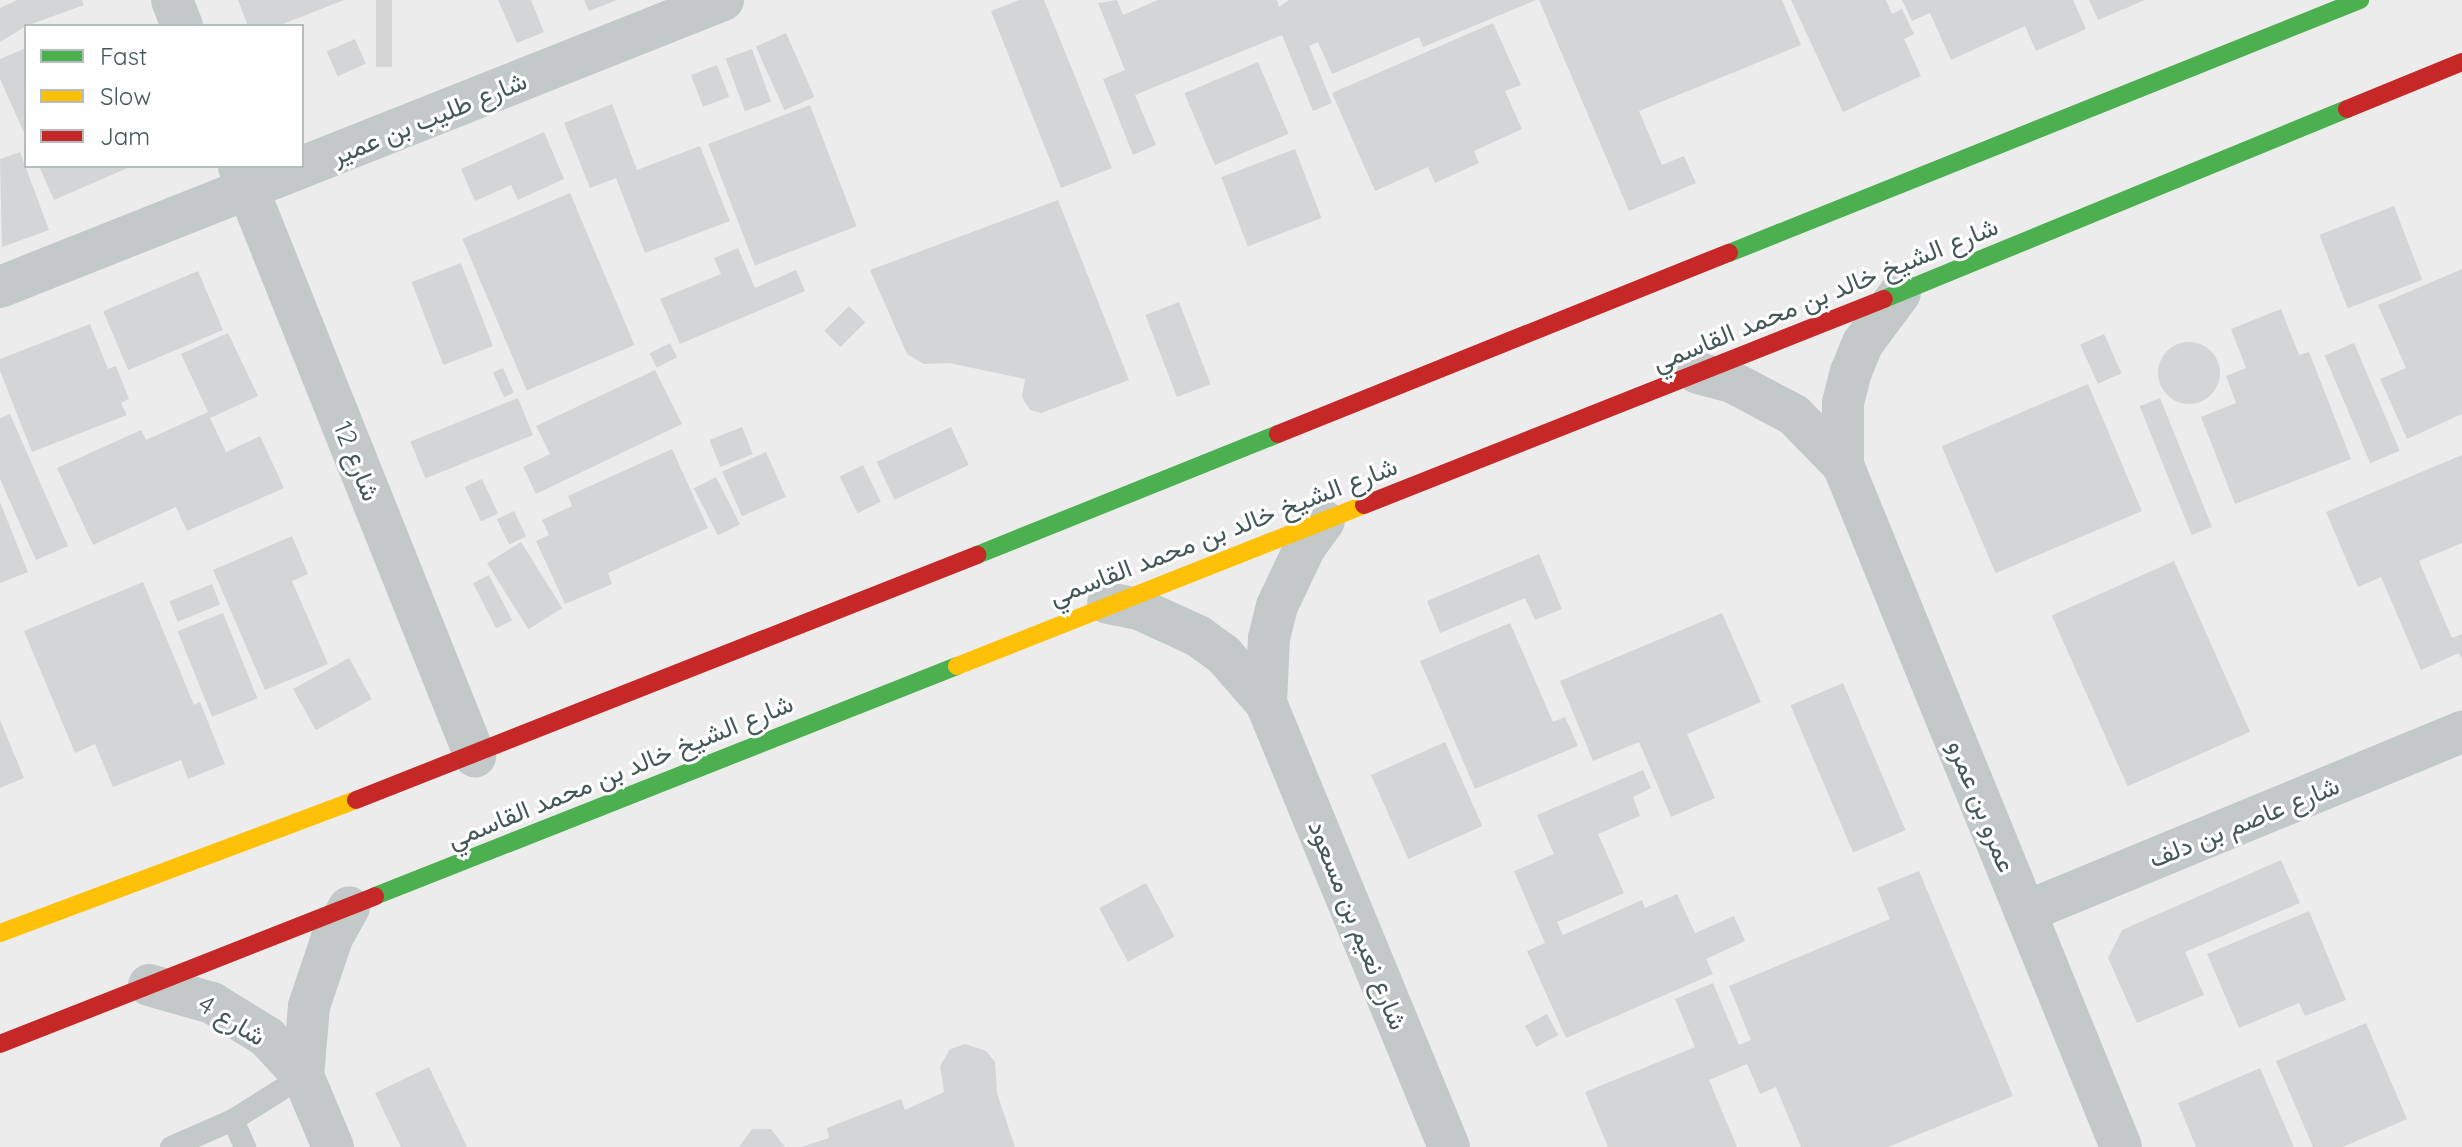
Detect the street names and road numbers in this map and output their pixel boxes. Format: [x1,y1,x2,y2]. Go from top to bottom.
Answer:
street label: شارع طليب بن عمير [327,65,531,171]
street label: شارع الشيخ خالد بن محمد القاسمي [1648,210,2002,378]
street label: شارع 12 [327,416,387,506]
street label: شارع الشيخ خالد بن محمد القاسمي [1045,450,1401,612]
street label: شارع الشيخ خالد بن محمد القاسمي [443,687,797,855]
street label: عمرو بن عمرو [1941,735,2023,877]
street label: شارع عاصم بن دلف [2144,770,2344,874]
street label: شارع نعيم بن مسعود [1302,816,1414,1034]
street label: شارع 4 [193,988,271,1052]

